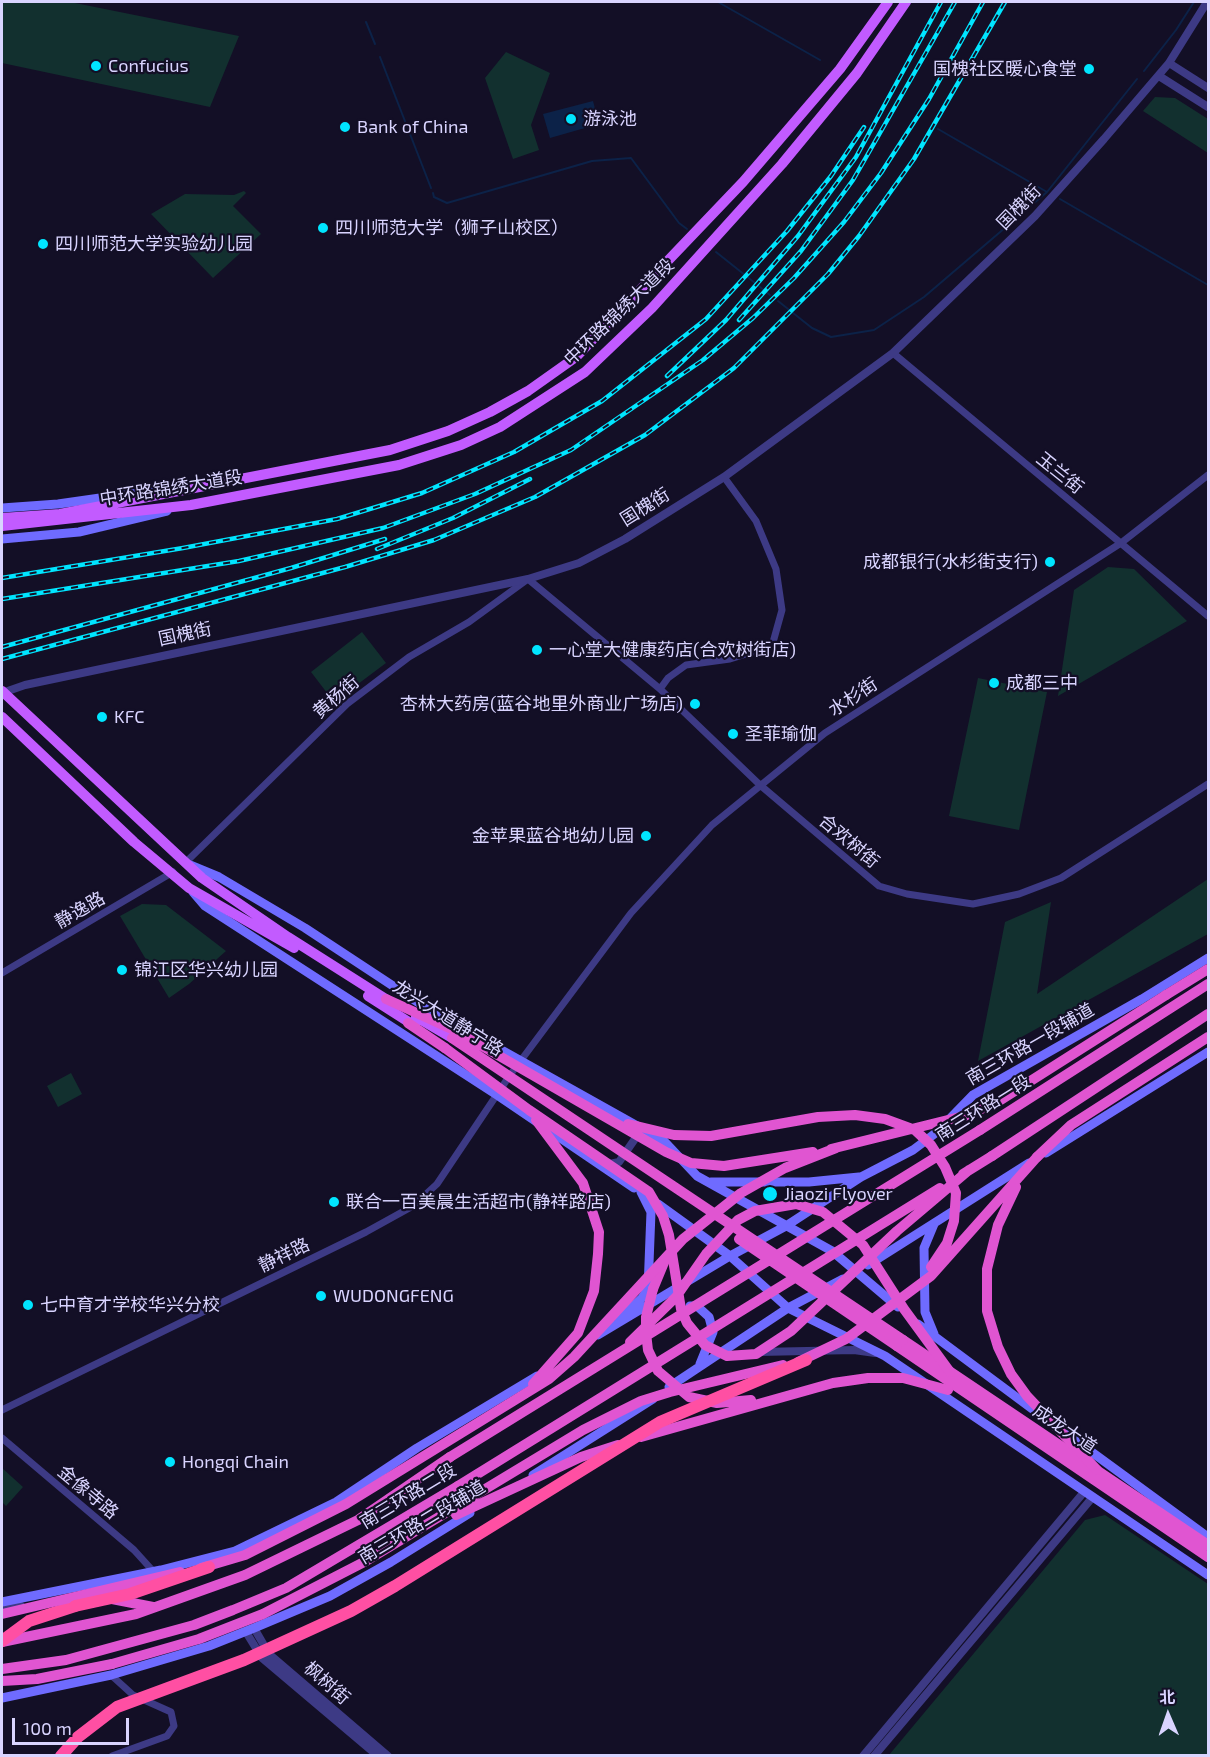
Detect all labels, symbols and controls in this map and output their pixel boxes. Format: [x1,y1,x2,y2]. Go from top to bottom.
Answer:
place label: Confucius [108,55,189,77]
place label: 国槐社区暖心食堂 [933,58,1077,80]
marker: Confucius [89,59,103,73]
marker: 国槐社区暖心食堂 [1082,62,1096,76]
place label: 游泳池 [583,108,637,130]
marker: 游泳池 [564,112,578,126]
place label: Bank of China [357,116,468,138]
marker: Bank of China [338,120,352,134]
street label: 国槐街 [992,180,1046,234]
place label: 四川师范大学（狮子山校区） [335,217,569,239]
marker: 四川师范大学（狮子山校区） [316,221,330,235]
place label: 四川师范大学实验幼儿园 [55,233,253,255]
marker: 四川师范大学实验幼儿园 [36,237,50,251]
street label: 中环路锦绣大道段 [560,254,678,370]
street label: 玉兰街 [1032,448,1088,498]
street label: 中环路锦绣大道段 [98,466,244,510]
street label: 国槐街 [616,484,674,530]
place label: 成都银行(水杉街支行) [863,551,1038,573]
marker: 成都银行(水杉街支行) [1043,555,1057,569]
street label: 国槐街 [156,618,214,650]
place label: 一心堂大健康药店(合欢树街店) [549,639,796,661]
marker: 一心堂大健康药店(合欢树街店) [530,643,544,657]
street label: 黄杨街 [309,671,363,723]
place label: 成都三中 [1006,672,1078,694]
street label: 水杉街 [824,673,882,721]
marker: 成都三中 [987,676,1001,690]
place label: 杏林大药房(蓝谷地里外商业广场店) [400,693,683,715]
marker: 杏林大药房(蓝谷地里外商业广场店) [688,697,702,711]
place label: KFC [114,706,144,728]
marker: KFC [95,710,109,724]
place label: 圣菲瑜伽 [745,723,817,745]
marker: 圣菲瑜伽 [726,727,740,741]
street label: 合欢树街 [814,810,884,872]
place label: 金苹果蓝谷地幼儿园 [472,825,634,847]
marker: 金苹果蓝谷地幼儿园 [639,829,653,843]
street label: 静逸路 [51,887,109,933]
place label: 锦江区华兴幼儿园 [134,959,278,981]
marker: 锦江区华兴幼儿园 [115,963,129,977]
street label: 龙兴大道静宁路 [389,975,507,1061]
street label: 南三环路一段辅道 [962,999,1098,1089]
street label: 南三环路一段 [931,1070,1035,1146]
place label: Jiaozi Flyover [784,1183,893,1205]
marker: Jiaozi Flyover [761,1185,779,1203]
place label: 联合一百美晨生活超市(静祥路店) [346,1191,611,1213]
marker: 联合一百美晨生活超市(静祥路店) [327,1195,341,1209]
street label: 静祥路 [255,1233,313,1277]
place label: WUDONGFENG [333,1285,454,1307]
marker: WUDONGFENG [314,1289,328,1303]
place label: 七中育才学校华兴分校 [40,1294,220,1316]
marker: 七中育才学校华兴分校 [21,1298,35,1312]
street label: 成龙大道 [1029,1400,1101,1458]
place label: Hongqi Chain [182,1451,289,1473]
marker: Hongqi Chain [163,1455,177,1469]
street label: 南三环路二段 [356,1459,460,1533]
street label: 金像寺路 [53,1461,123,1523]
street label: 南三环路二段辅道 [355,1476,489,1568]
street label: 枫树街 [300,1657,354,1709]
north arrow [1138,1685,1198,1745]
text: 北 [1159,1687,1176,1706]
scale bar [15,1706,132,1744]
text: 100 m [23,1717,72,1739]

